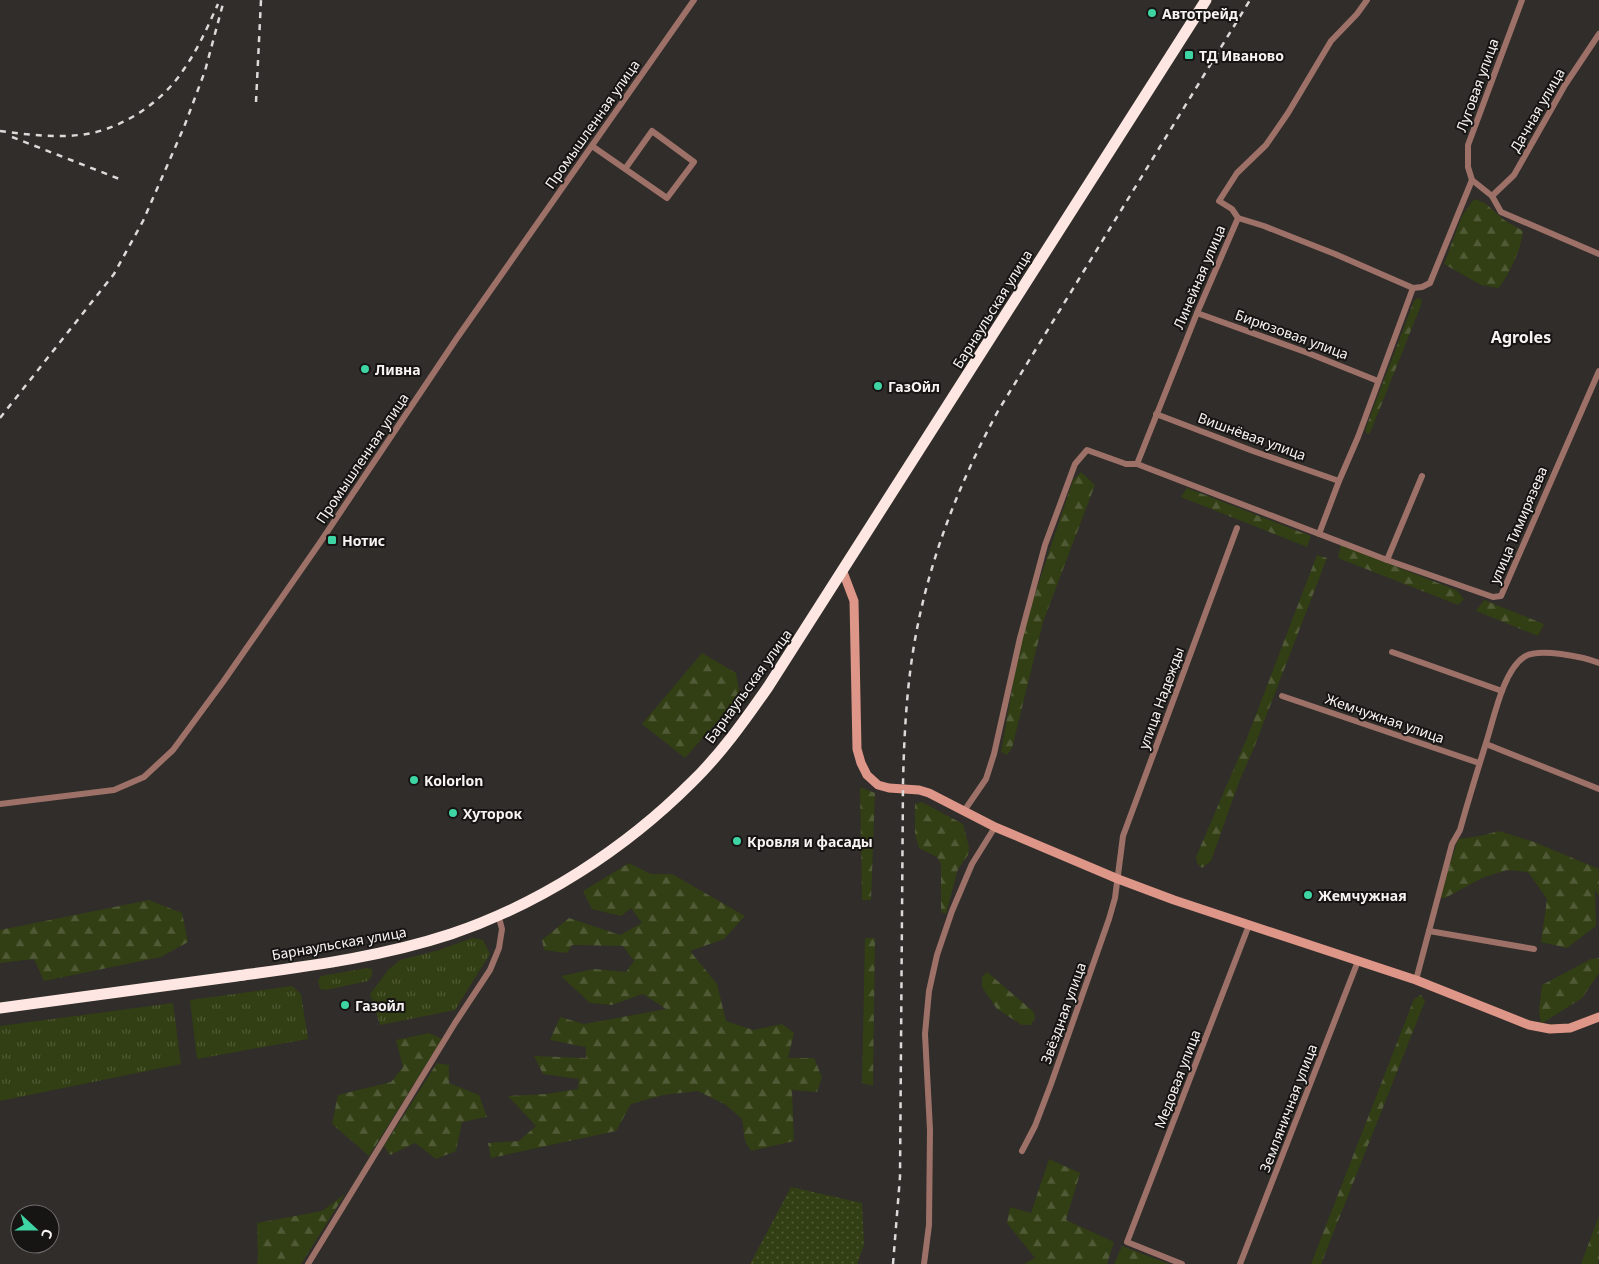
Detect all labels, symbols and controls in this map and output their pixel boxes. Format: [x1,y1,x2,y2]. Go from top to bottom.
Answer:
place label: Автотрейд [1162,4,1238,23]
marker: Автотрейд [1146,7,1158,19]
street label: Луговая улица [1451,36,1503,134]
place label: ТД Иваново [1199,46,1284,65]
marker: ТД Иваново [1183,49,1195,61]
street label: Промышленная улица [540,56,644,192]
street label: Дачная улица [1505,65,1569,155]
street label: Линейная улица [1169,222,1229,332]
street label: Барнаульская улица [948,246,1036,372]
street label: Бирюзовая улица [1233,305,1351,363]
district label: Agroles [1491,326,1551,348]
place label: Ливна [375,360,421,379]
marker: Ливна [359,363,371,375]
place label: ГазОйл [888,377,940,396]
marker: ГазОйл [872,380,884,392]
street label: Промышленная улица [311,389,413,527]
street label: Вишнёвая улица [1195,408,1309,464]
street label: улица Тимирязева [1485,464,1551,586]
place label: Нотис [342,531,385,550]
marker: Нотис [326,534,338,546]
street label: Барнаульская улица [700,625,796,747]
street label: улица Надежды [1134,644,1188,752]
street label: Жемчужная улица [1323,689,1447,747]
place label: Kolorlon [424,771,483,790]
marker: Kolorlon [408,774,420,786]
place label: Хуторок [463,804,522,823]
marker: Хуторок [447,807,459,819]
place label: Кровля и фасады [747,832,873,851]
marker: Кровля и фасады [731,835,743,847]
place label: Жемчужная [1318,886,1407,905]
marker: Жемчужная [1302,889,1314,901]
street label: Барнаульская улица [270,922,408,964]
street label: Звёздная улица [1036,960,1090,1066]
place label: Газойл [355,996,405,1015]
marker: Газойл [339,999,351,1011]
street label: Медовая улица [1149,1027,1205,1131]
street label: Земляничная улица [1255,1041,1321,1175]
north arrow [10,1204,60,1254]
text: С [37,1226,58,1241]

